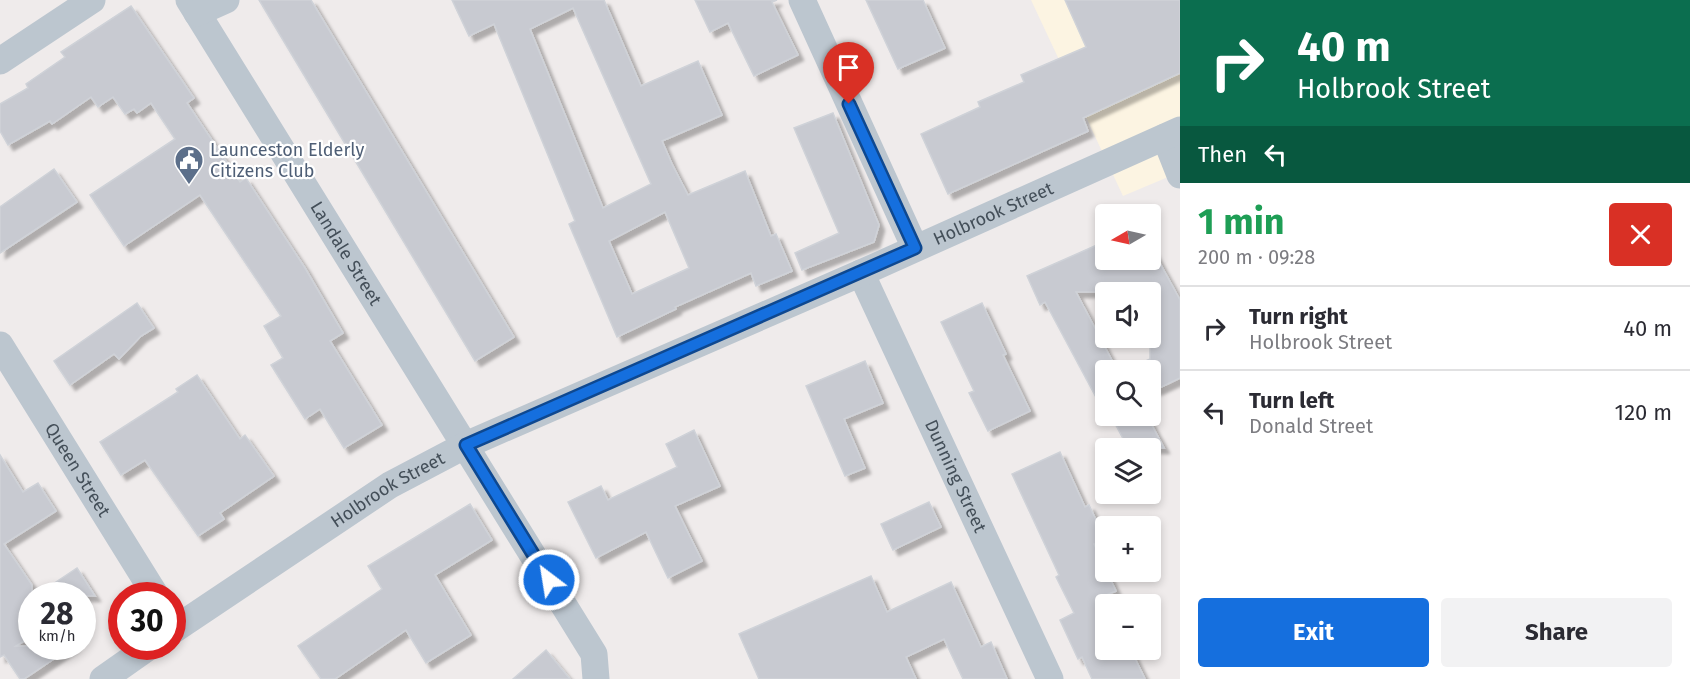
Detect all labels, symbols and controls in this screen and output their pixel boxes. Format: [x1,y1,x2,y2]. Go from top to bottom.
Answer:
text: 40 m [1297,22,1391,72]
icon: right [1198,24,1276,102]
pin [823,42,874,104]
icon: arrive [832,51,865,84]
text: Holbrook Street [1297,73,1490,105]
icon: left [1259,138,1292,171]
place label: Launceston Elderly Citizens Club [210,139,364,182]
text: Then [1198,141,1247,168]
public building icon: Launceston Elderly Citizens Club [173,144,205,186]
street label: Holbrook Street [930,177,1057,250]
street label: Landale Street [305,197,387,310]
text: 1 min [1198,200,1285,244]
button: close [1609,203,1672,266]
north arrow [1095,204,1161,270]
map controls [1095,204,1161,660]
text: 200 m · 09:28 [1198,245,1315,269]
button: sound [1095,282,1161,348]
text: Turn right [1249,303,1348,330]
icon: right [1198,312,1231,345]
text: 40 m [1623,315,1672,342]
text: Holbrook Street [1249,330,1392,354]
button: search [1095,360,1161,426]
text: Turn left [1249,387,1334,414]
icon: left [1198,396,1231,429]
text: 120 m [1615,399,1672,426]
text: Donald Street [1249,414,1373,438]
street label: Dunning Street [920,416,991,536]
street label: Queen Street [40,419,115,521]
button: layers [1095,438,1161,504]
street label: Holbrook Street [327,447,449,532]
button: + [1095,516,1161,582]
position arrow [517,548,581,612]
speed limit sign: 30 [108,582,186,660]
button: − [1095,594,1161,660]
text: 28 [41,596,73,632]
button: Exit [1198,598,1429,667]
button: Share [1441,598,1672,667]
text: km/h [38,627,76,645]

